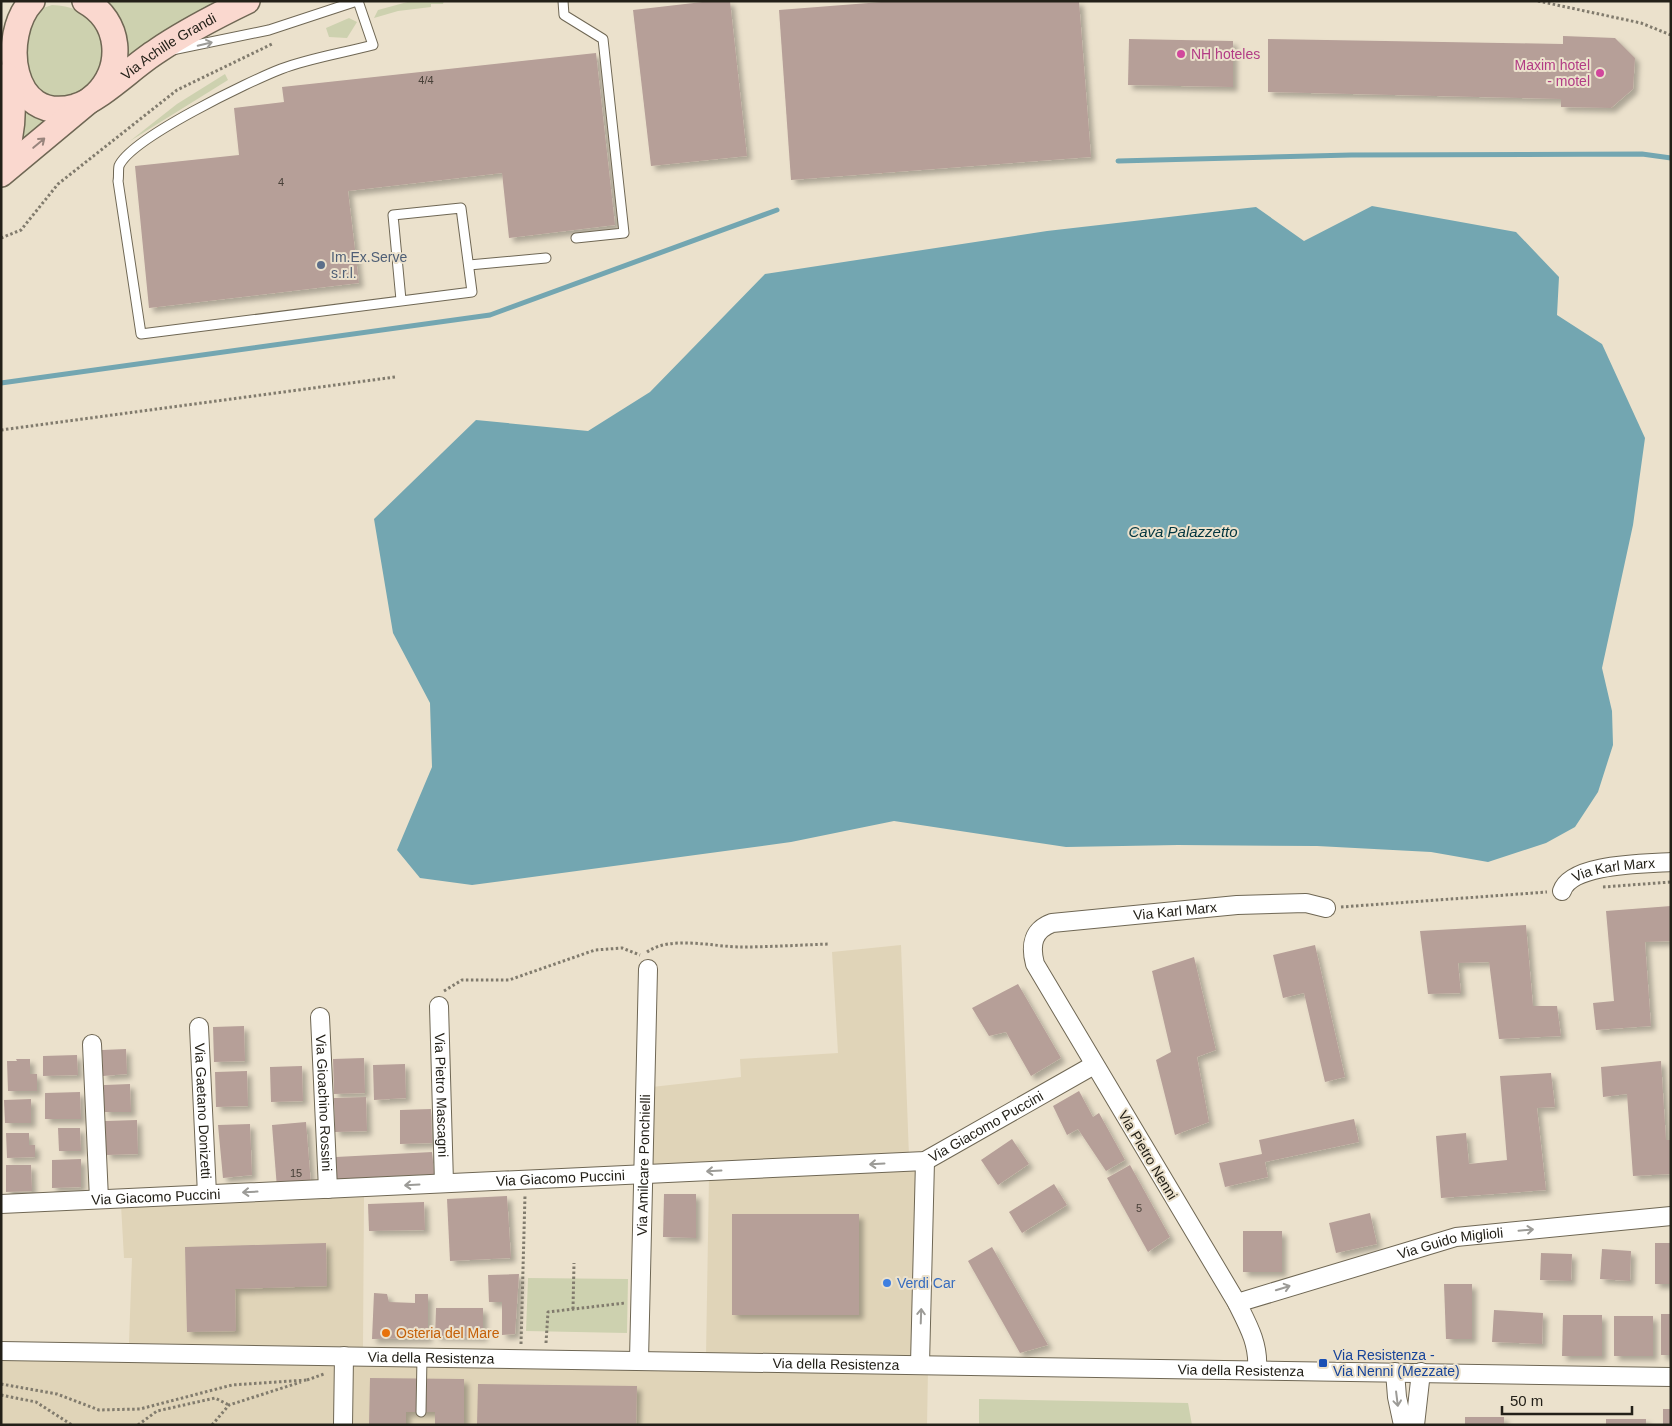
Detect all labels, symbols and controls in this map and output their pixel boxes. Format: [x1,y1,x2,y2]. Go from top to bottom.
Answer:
street label: Via Achille Grandi [118,10,219,83]
one-way arrow [196,39,212,48]
place label: NH hoteles [1191,46,1260,62]
marker: NH hoteles [1175,48,1187,60]
place label: Maxim hotel - motel [1515,57,1590,89]
marker: Maxim hotel - motel [1594,67,1606,79]
house number: 4/4 [418,74,434,86]
one-way arrow [32,137,45,148]
house number: 4 [278,176,284,188]
place label: Im.Ex.Serve s.r.l. [331,249,407,281]
marker: Im.Ex.Serve s.r.l. [315,259,327,271]
water label: Cava Palazzetto [1128,523,1238,540]
street label: Via Karl Marx [1569,855,1655,885]
street label: Via Karl Marx [1132,899,1218,923]
street label: Via Pietro Mascagni [432,1033,451,1157]
street label: Via Gioachino Rossini [313,1034,335,1172]
street label: Via Gaetano Donizetti [192,1043,214,1179]
street label: Via Giacomo Puccini [926,1088,1046,1165]
street label: Via Amilcare Ponchielli [634,1094,653,1236]
street label: Via Pietro Nenni [1115,1108,1181,1202]
one-way arrow [869,1159,885,1168]
one-way arrow [707,1166,723,1176]
house number: 15 [290,1167,302,1179]
street label: Via Giacomo Puccini [496,1167,625,1189]
one-way arrow [404,1180,420,1189]
street label: Via Giacomo Puccini [91,1186,221,1208]
one-way arrow [242,1188,258,1197]
house number: 5 [1136,1202,1142,1214]
street label: Via Guido Miglioli [1396,1224,1504,1262]
one-way arrow [1517,1225,1533,1235]
place label: Verdi Car [897,1275,956,1291]
marker: Verdi Car [881,1277,893,1289]
one-way arrow [1275,1283,1291,1293]
one-way arrow [916,1308,926,1324]
place label: Osteria del Mare [396,1325,500,1341]
marker: Osteria del Mare [380,1327,392,1339]
place label: Via Resistenza - Via Nenni (Mezzate) [1333,1347,1460,1379]
street label: Via della Resistenza [367,1349,495,1367]
street label: Via della Resistenza [772,1355,900,1373]
marker: Via Resistenza - Via Nenni (Mezzate) [1317,1357,1329,1369]
street label: Via della Resistenza [1177,1361,1305,1379]
scale bar [1502,1384,1632,1416]
one-way arrow [1392,1390,1402,1406]
text: 50 m [1510,1392,1543,1409]

